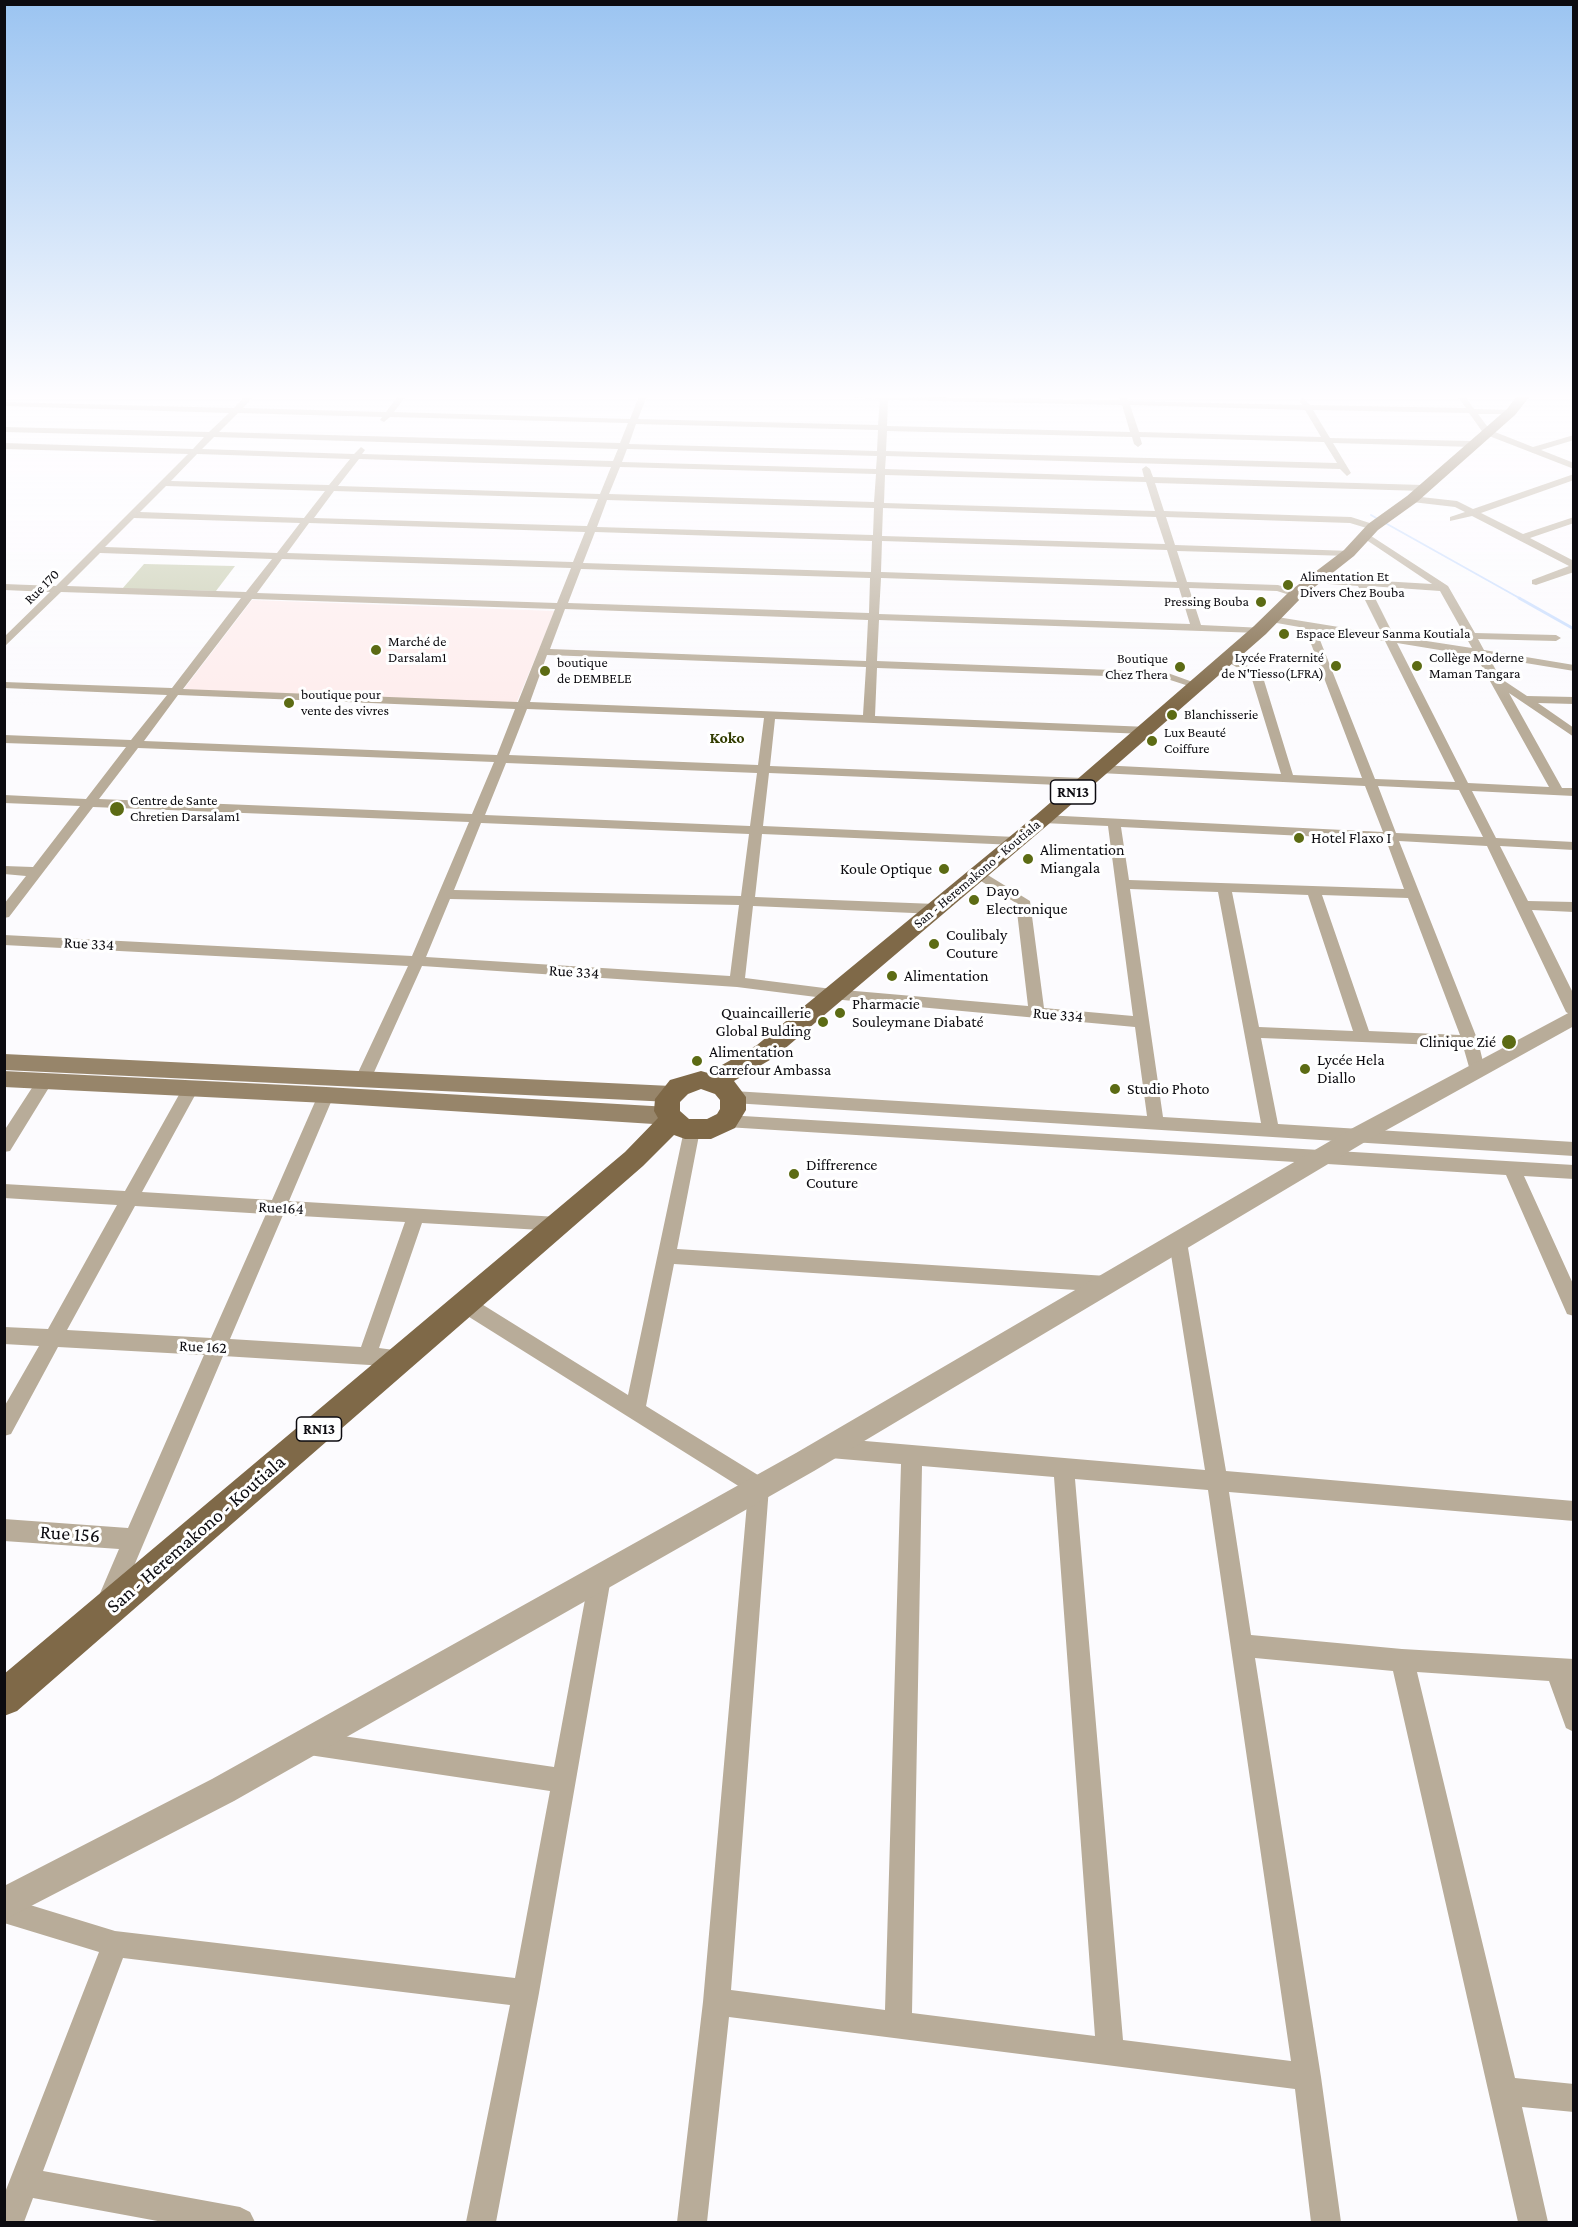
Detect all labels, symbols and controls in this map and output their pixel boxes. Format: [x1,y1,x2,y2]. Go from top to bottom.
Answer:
street label: Rue 170 [21,566,63,608]
place label: Alimentation Et Divers Chez Bouba [1300,569,1405,602]
marker: Alimentation Et Divers Chez Bouba [1281,578,1295,592]
place label: Pressing Bouba [1164,594,1249,610]
marker: Pressing Bouba [1254,595,1268,609]
place label: Espace Eleveur Sanma Koutiala [1296,626,1470,642]
marker: Espace Eleveur Sanma Koutiala [1277,627,1291,641]
place label: Marché de Darsalam1 [388,634,447,666]
marker: Marché de Darsalam1 [369,643,383,657]
place label: Lycée Fraternité de N'Tiesso(LFRA) [1221,650,1324,682]
place label: Collège Moderne Maman Tangara [1429,650,1524,682]
place label: Boutique Chez Thera [1105,651,1168,684]
place label: boutique de DEMBELE [557,655,632,688]
marker: Lycée Fraternité de N'Tiesso(LFRA) [1329,659,1343,673]
marker: Collège Moderne Maman Tangara [1410,659,1424,673]
marker: Boutique Chez Thera [1173,660,1187,674]
marker: boutique de DEMBELE [538,664,552,678]
place label: boutique pour vente des vivres [301,687,389,720]
marker: boutique pour vente des vivres [282,696,296,710]
place label: Blanchisserie [1184,707,1258,723]
marker: Blanchisserie [1165,708,1179,722]
place label: Lux Beauté Coiffure [1164,725,1226,758]
district label: Koko [709,728,745,748]
marker: Lux Beauté Coiffure [1145,734,1159,748]
road number: RN13 [1050,780,1096,804]
place label: Centre de Sante Chretien Darsalam1 [130,793,240,826]
marker: Centre de Sante Chretien Darsalam1 [108,800,126,818]
street label: San - Heremakono - Koutiala [910,816,1044,932]
place label: Hotel Flaxo I [1311,828,1391,848]
marker: Hotel Flaxo I [1292,831,1306,845]
place label: Alimentation Miangala [1040,840,1125,878]
marker: Alimentation Miangala [1021,852,1035,866]
place label: Koule Optique [840,859,932,879]
marker: Koule Optique [937,862,951,876]
place label: Dayo Electronique [986,881,1068,919]
marker: Dayo Electronique [967,893,981,907]
place label: Coulibaly Couture [946,925,1007,963]
street label: Rue 334 [63,933,115,955]
marker: Coulibaly Couture [927,937,941,951]
street label: Rue 334 [548,961,600,983]
place label: Alimentation [904,966,989,986]
marker: Alimentation [885,969,899,983]
place label: Pharmacie Souleymane Diabaté [852,994,984,1032]
place label: Quaincaillerie Global Bulding [716,1003,811,1041]
street label: Rue 334 [1032,1003,1084,1027]
marker: Pharmacie Souleymane Diabaté [833,1006,847,1020]
marker: Quaincaillerie Global Bulding [816,1015,830,1029]
place label: Clinique Zié [1419,1032,1496,1052]
marker: Clinique Zié [1500,1033,1518,1051]
place label: Alimentation Carrefour Ambassa [709,1042,831,1080]
place label: Lycée Hela Diallo [1317,1050,1385,1088]
marker: Alimentation Carrefour Ambassa [690,1054,704,1068]
marker: Lycée Hela Diallo [1298,1062,1312,1076]
place label: Studio Photo [1127,1079,1210,1099]
marker: Studio Photo [1108,1082,1122,1096]
place label: Diffrerence Couture [806,1155,877,1193]
marker: Diffrerence Couture [787,1167,801,1181]
street label: Rue164 [258,1197,304,1219]
street label: Rue 162 [179,1336,227,1358]
road number: RN13 [296,1417,342,1441]
street label: San - Heremakono - Koutiala [102,1450,290,1618]
street label: Rue 156 [39,1520,101,1548]

